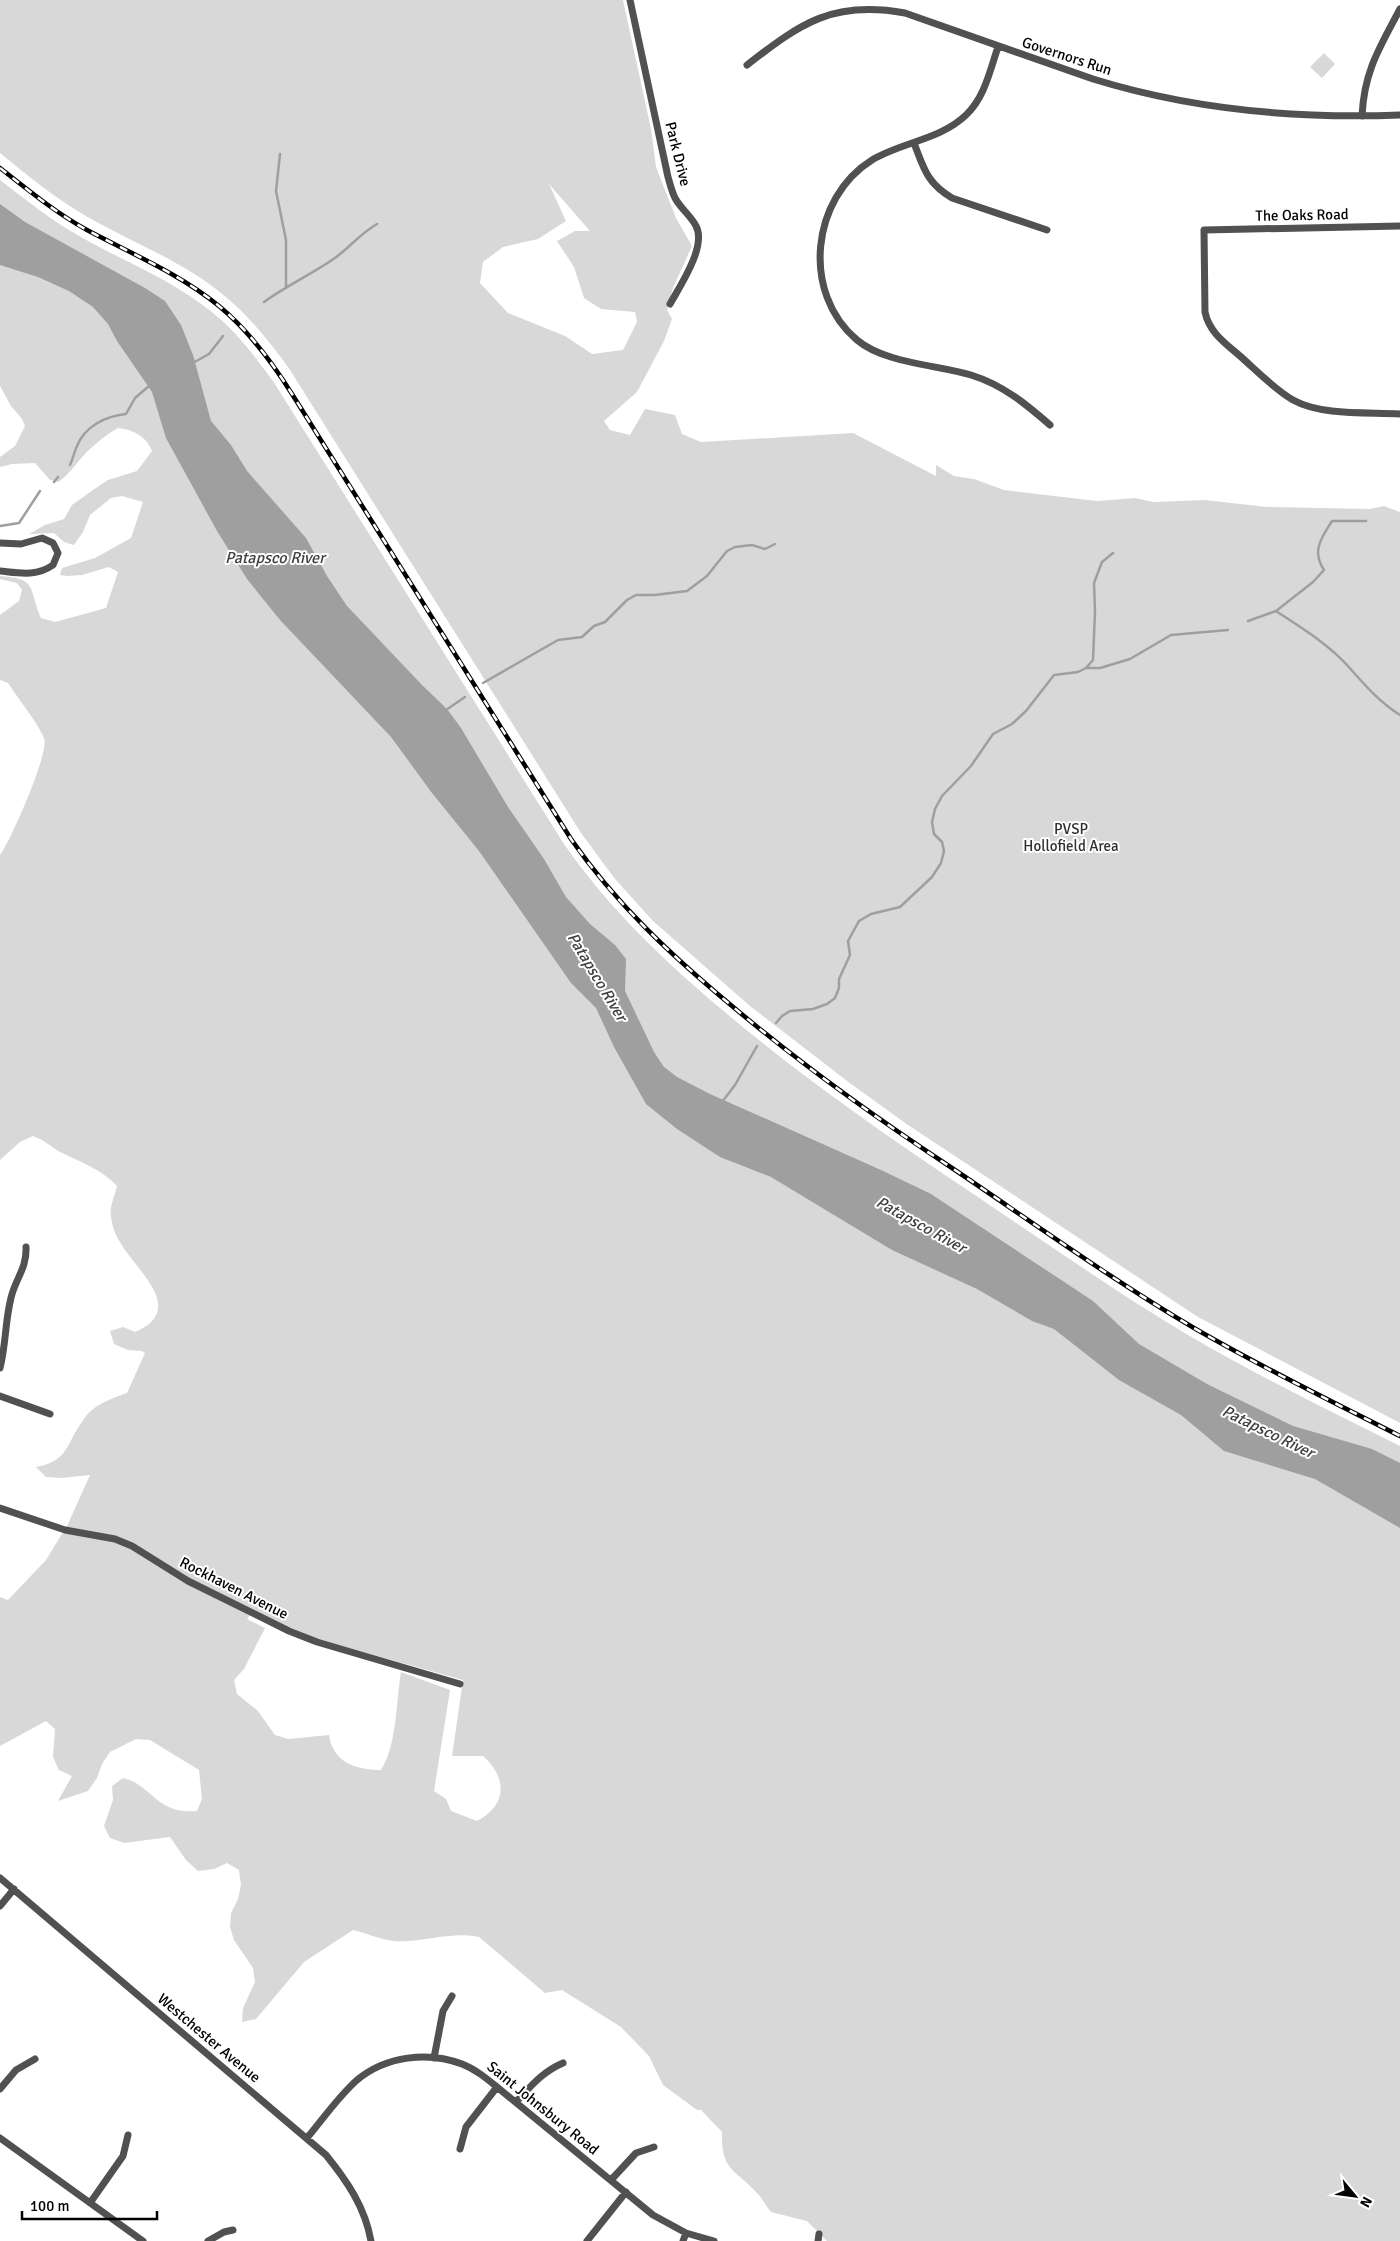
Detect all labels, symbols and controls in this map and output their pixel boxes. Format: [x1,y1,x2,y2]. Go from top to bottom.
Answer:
street label: Governors Run [1020,33,1114,79]
street label: Park Drive [661,120,695,188]
street label: The Oaks Road [1255,205,1349,225]
water label: Patapsco River [225,548,327,568]
park label: PVSP Hollofield Area [1023,820,1119,855]
water label: Patapsco River [563,929,632,1027]
water label: Patapsco River [872,1192,971,1259]
water label: Patapsco River [1219,1401,1319,1464]
street label: Rockhaven Avenue [177,1553,291,1623]
street label: Westchester Avenue [154,1990,264,2086]
street label: Saint Johnsbury Road [483,2057,603,2159]
north arrow [1330,2171,1380,2221]
scale bar [22,2188,158,2220]
text: N [1356,2194,1376,2210]
text: 100 m [30,2197,70,2215]

